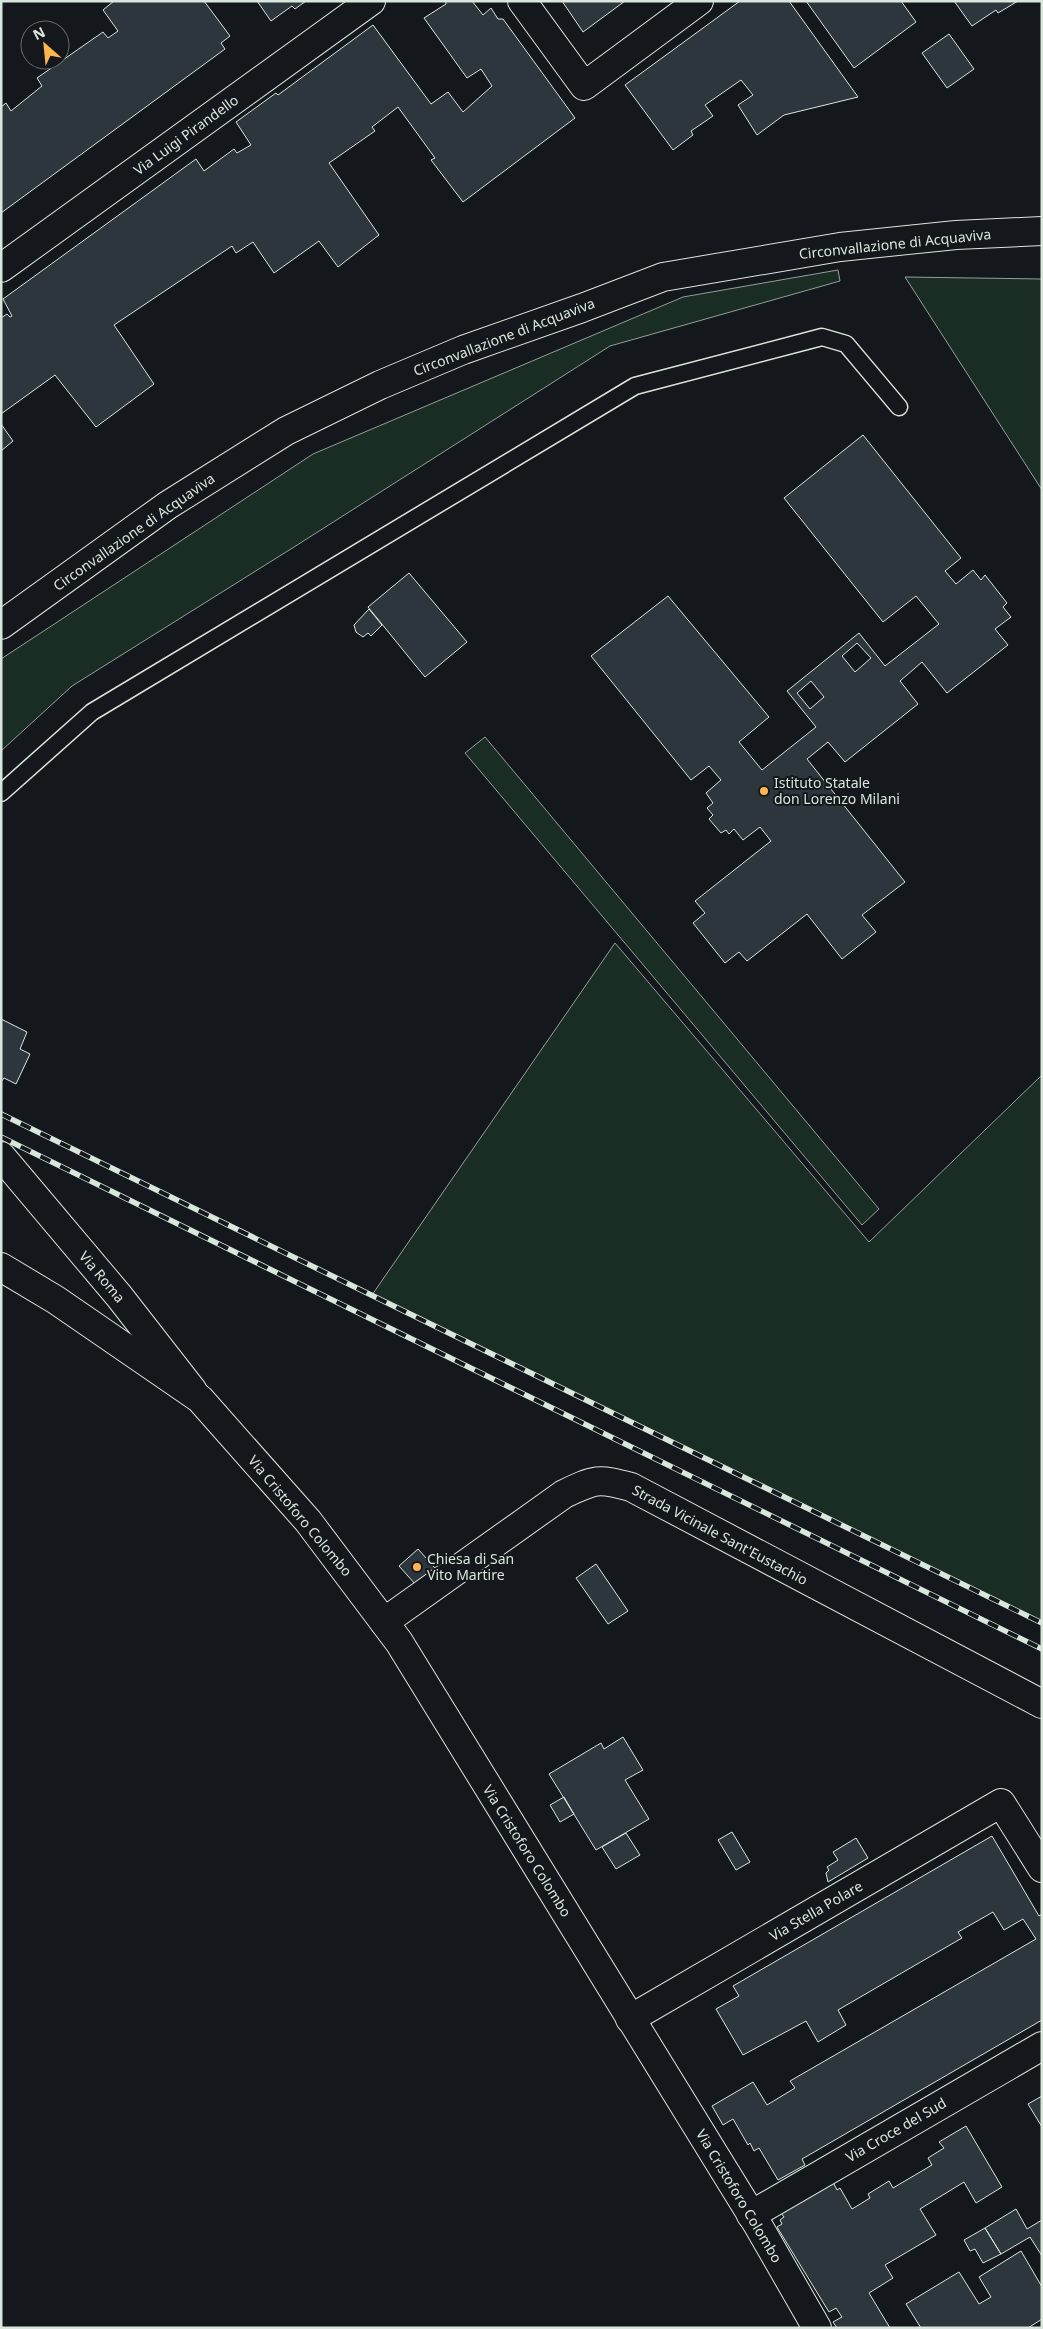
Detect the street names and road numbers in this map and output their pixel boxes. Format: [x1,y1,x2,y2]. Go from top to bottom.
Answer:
street label: Via Luigi Pirandello [129,90,242,179]
street label: Circonvallazione di Acquaviva [798,224,992,263]
street label: Circonvallazione di Acquaviva [410,293,597,380]
street label: Circonvallazione di Acquaviva [49,468,218,595]
street label: Via Roma [75,1247,129,1306]
street label: Via Cristoforo Colombo [244,1451,357,1580]
street label: Strada Vicinale Sant'Eustachio [629,1480,811,1589]
street label: Via Cristoforo Colombo [479,1781,576,1920]
street label: Via Stella Polare [766,1876,866,1945]
street label: Via Croce del Sud [842,2093,950,2166]
street label: Via Cristoforo Colombo [692,2126,787,2266]

